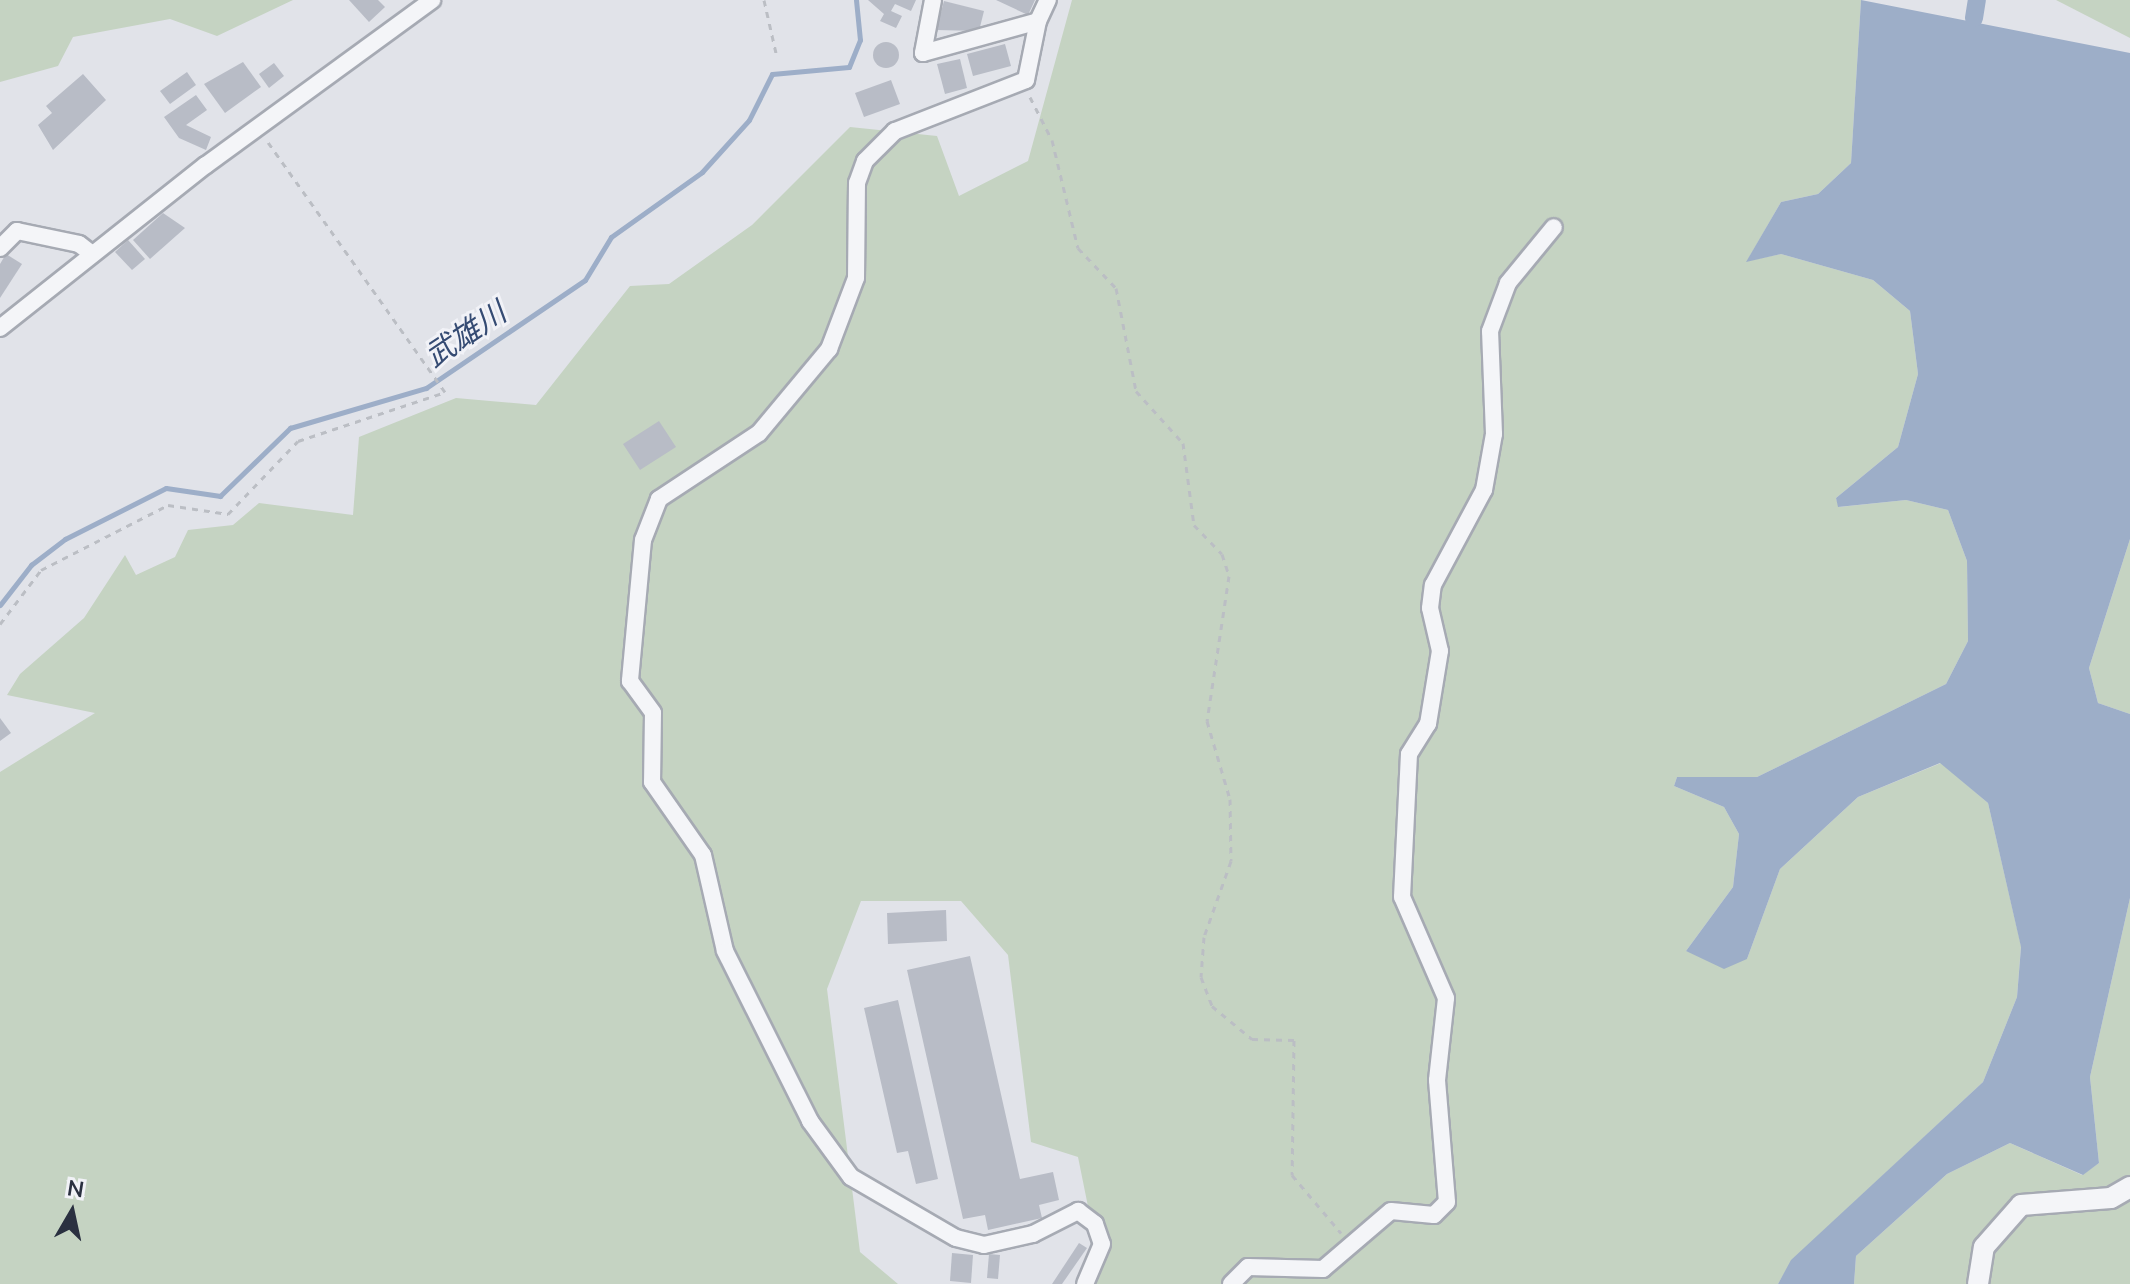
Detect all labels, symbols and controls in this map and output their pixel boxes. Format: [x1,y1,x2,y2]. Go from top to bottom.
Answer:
water label: 武雄川 [418,294,512,374]
north arrow [32,1172,112,1252]
text: N [65,1173,86,1203]

